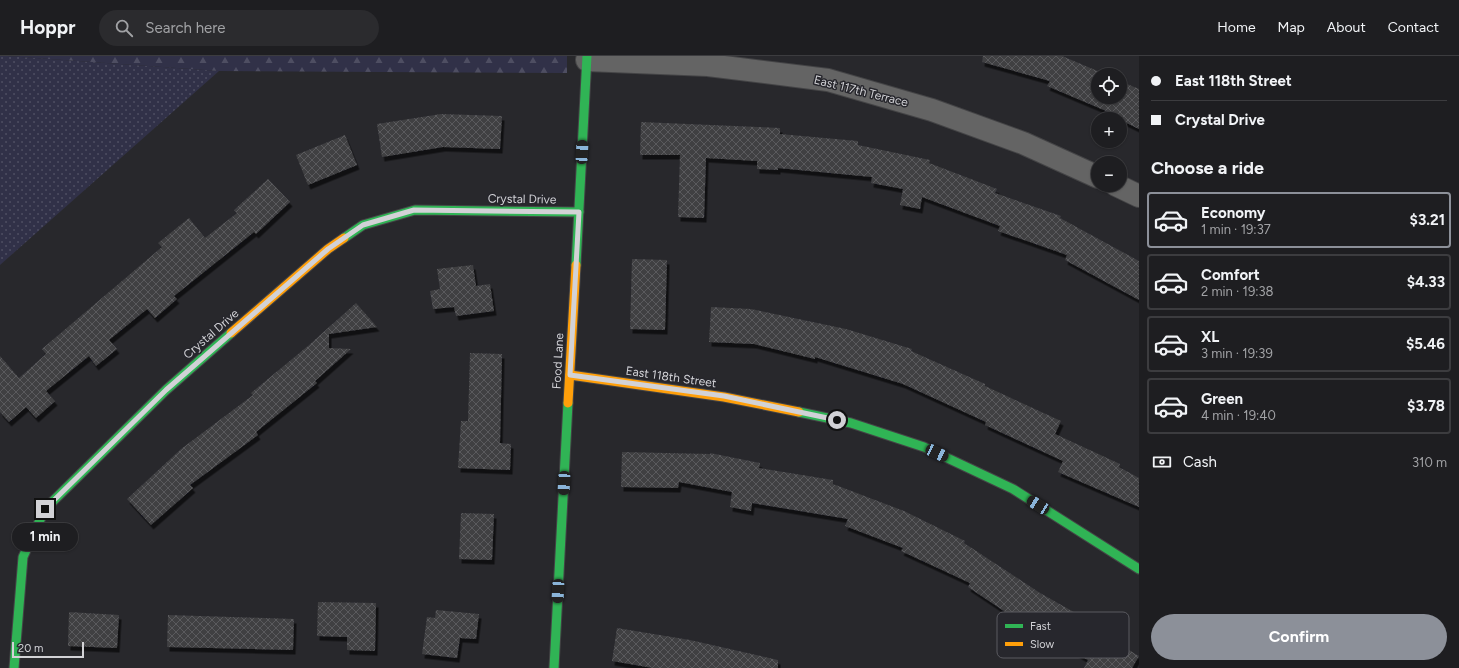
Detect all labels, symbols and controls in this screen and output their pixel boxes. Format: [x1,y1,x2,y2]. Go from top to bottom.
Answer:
search box [99,10,379,46]
text: Hoppr [20,16,75,39]
icon: search [113,17,135,39]
text: Search here [145,19,225,37]
text: Home [1217,19,1256,36]
text: Map [1278,19,1305,36]
text: About [1327,19,1366,36]
text: Contact [1388,19,1439,36]
map controls [1091,68,1127,192]
button: locate [1091,68,1127,104]
text: East 118th Street [1175,72,1292,90]
street label: East 117th Terrace [812,73,910,110]
text: Crystal Drive [1175,111,1265,129]
button: + [1091,112,1127,148]
car [575,140,589,164]
button: − [1091,156,1127,192]
text: Choose a ride [1151,157,1264,179]
street label: Crystal Drive [488,191,557,207]
icon: car [1153,202,1189,238]
text: Economy [1201,204,1266,222]
text: $3.21 [1410,211,1445,229]
text: 1 min · 19:37 [1201,222,1271,237]
icon: car [1153,264,1189,300]
text: Comfort [1201,266,1260,284]
text: $4.33 [1407,273,1445,291]
text: 2 min · 19:38 [1201,284,1274,299]
street label: Crystal Drive [181,306,242,362]
icon: car [1153,326,1189,362]
text: XL [1201,328,1219,346]
street label: Food Lane [550,332,566,389]
text: $5.46 [1406,335,1445,353]
text: 3 min · 19:39 [1201,346,1273,361]
street label: East 118th Street [625,364,718,390]
icon: car [1153,388,1189,424]
text: Green [1201,390,1243,408]
text: $3.78 [1407,397,1445,415]
text: 4 min · 19:40 [1201,408,1276,423]
route start [828,411,846,429]
car [924,442,950,464]
icon: cash [1151,451,1173,473]
text: Cash [1183,453,1217,471]
text: 310 m [1412,455,1447,470]
car [557,471,571,495]
car [1025,494,1051,516]
route end [36,500,54,518]
callout: 1 min [12,523,78,551]
text: 1 min [30,529,60,544]
car [551,579,565,603]
legend [997,612,1129,658]
button: Confirm [1151,614,1447,660]
text: Fast [1030,620,1051,633]
text: Slow [1030,638,1054,651]
scale bar [12,640,84,659]
text: 20 m [18,642,43,655]

